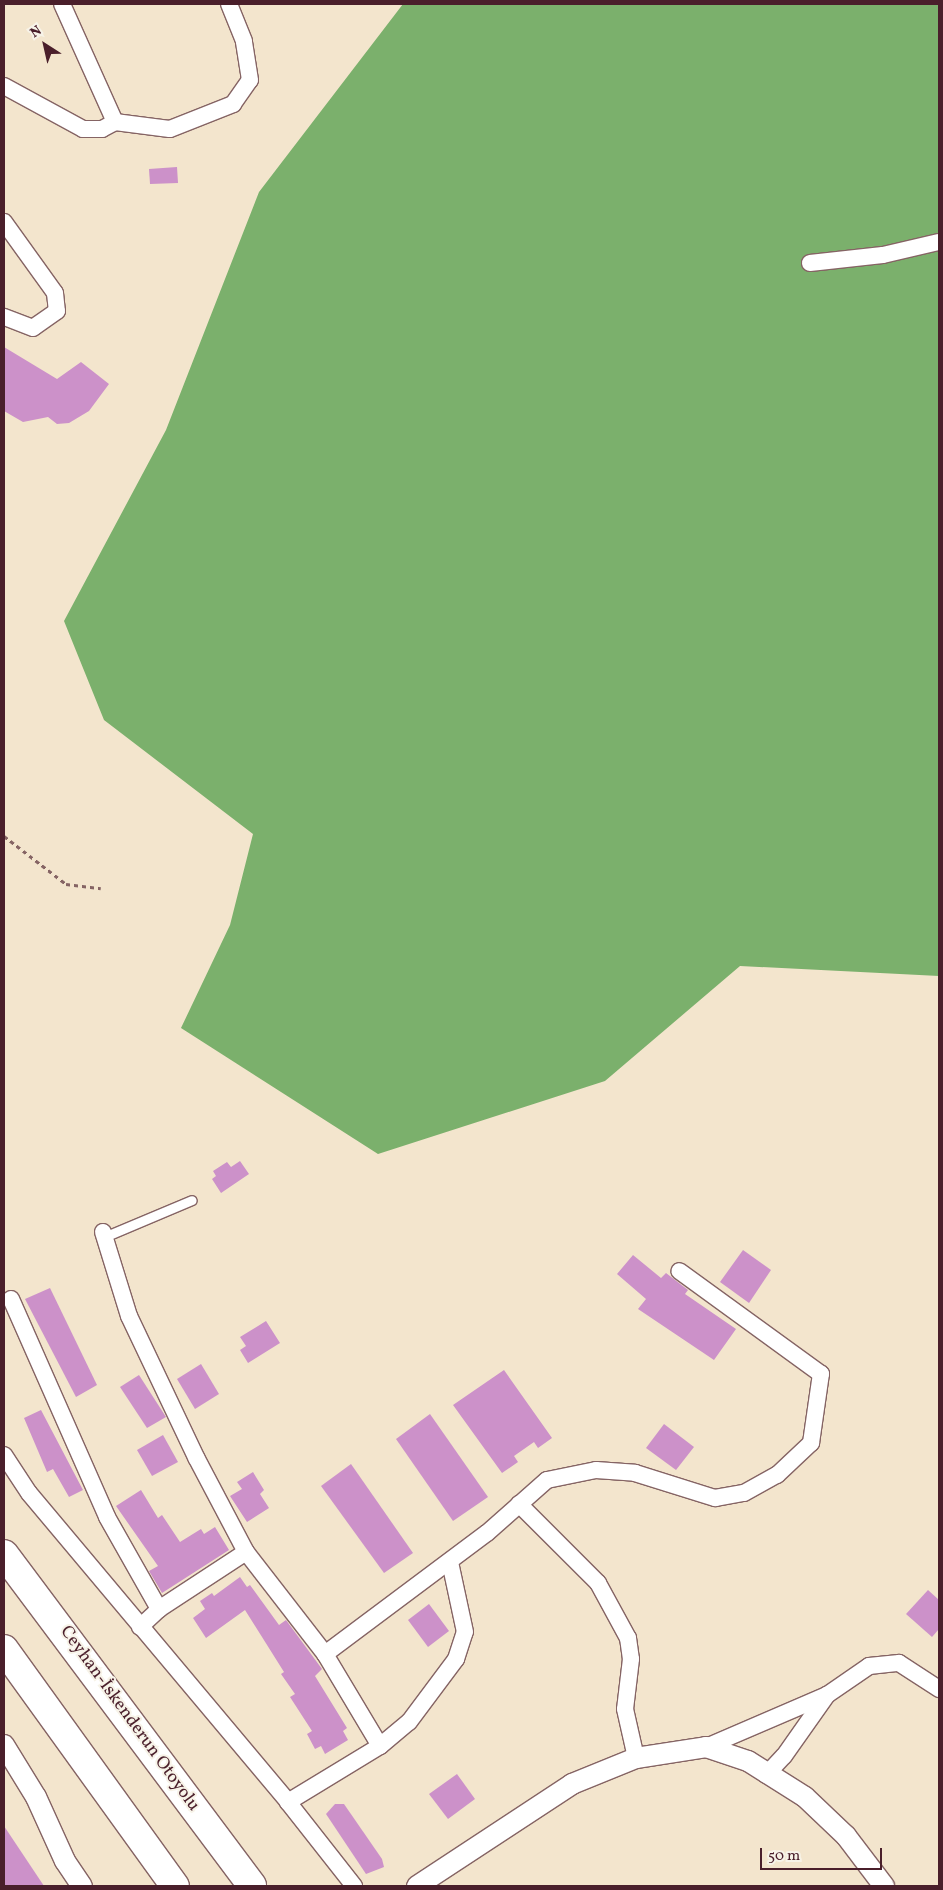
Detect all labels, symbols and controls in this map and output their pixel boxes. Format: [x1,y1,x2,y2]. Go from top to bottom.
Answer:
north arrow [20,20,70,70]
text: N [26,22,46,43]
street label: Ceyhan-İskenderun Otoyolu [54,1622,204,1816]
scale bar [763,1838,886,1870]
text: 50 m [768,1846,800,1867]

